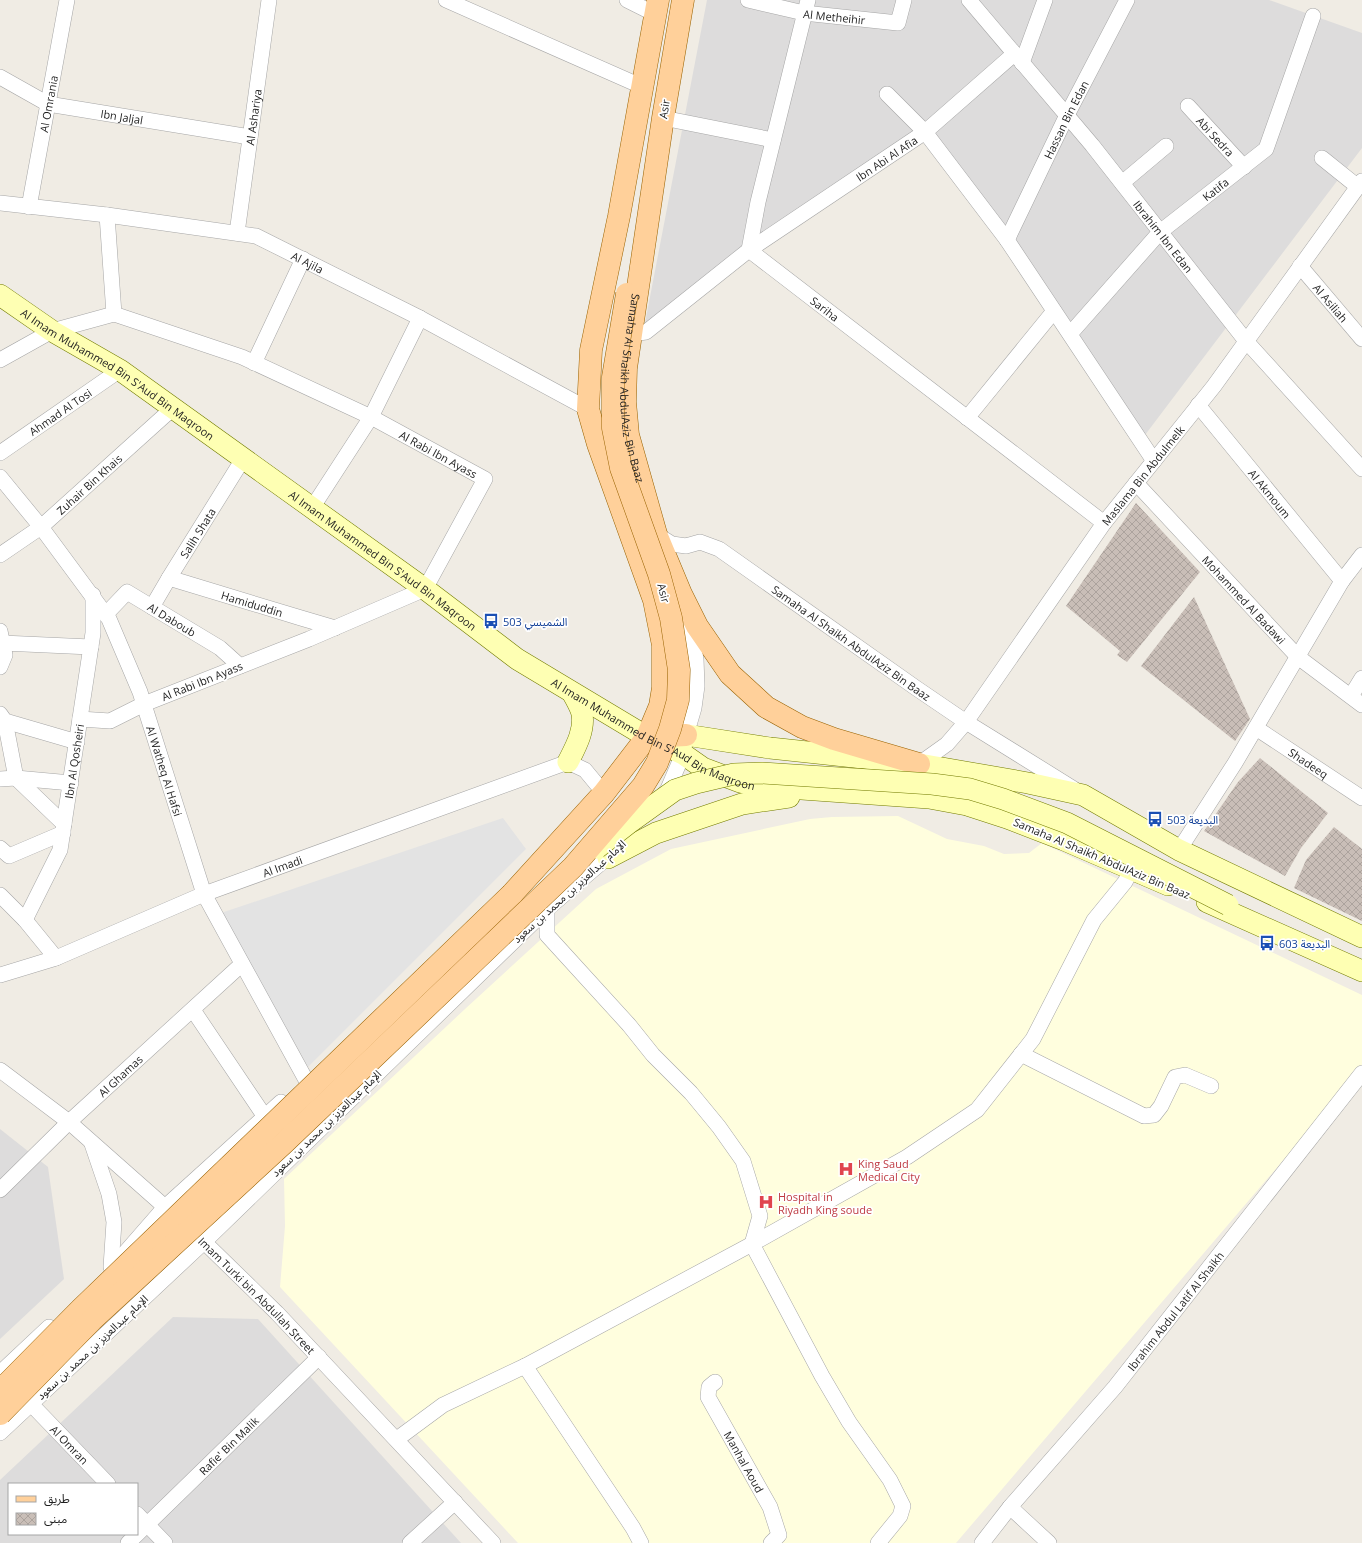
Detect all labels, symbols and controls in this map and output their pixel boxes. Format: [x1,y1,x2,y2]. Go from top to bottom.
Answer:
street label: Al Metheihir [803,5,867,27]
street label: Al Omrania [35,74,61,133]
street label: Hassan Bin Edan [1040,78,1091,161]
street label: Al Ashariya [242,88,264,146]
street label: Asir [655,98,673,120]
street label: Ibn Jaljal [100,105,144,127]
street label: Abi Sedra [1194,113,1238,159]
street label: Ibn Abi Al Afia [853,132,920,184]
street label: Katifa [1199,174,1231,204]
street label: Ibrahim Ibn Edan [1130,197,1197,275]
street label: Al Ajila [289,248,326,276]
street label: Al Asiliah [1310,280,1352,325]
street label: Samaha Al Shaikh AbdulAziz Bin Baaz [617,293,649,484]
street label: Sariha [808,293,842,324]
street label: Al Imam Muhammed Bin S'Aud Bin Maqroon [18,305,218,443]
street label: Ahmad Al Tosi [26,385,94,438]
street label: Maslama Bin Abdulmelk [1098,422,1187,528]
street label: Al Rabi Ibn Ayass [397,426,480,481]
street label: Zuhair Bin Khais [53,450,125,517]
street label: Al Akmoum [1246,466,1295,521]
street label: Al Imam Muhammed Bin S'Aud Bin Maqroon [286,486,480,633]
street label: Salih Shata [176,505,218,561]
street label: Mohammed Al Badawi [1199,552,1289,647]
street label: Samaha Al Shaikh AbdulAziz Bin Baaz [769,581,934,703]
street label: Asir [654,582,674,605]
street label: Hamiduddin [220,587,285,620]
street label: Al Daboub [145,599,199,640]
bus stop icon: الشميسي 503 [482,612,500,630]
place label: الشميسي 503 [503,614,567,631]
street label: Al Rabi Ibn Ayass [159,658,245,704]
street label: Al Imam Muhammed Bin S'Aud Bin Maqroon [549,674,757,793]
street label: Ibn Al Qosheiri [60,723,87,800]
street label: Al Watheq Al Hafsi [144,724,186,818]
street label: Shadeeq [1286,744,1331,781]
bus stop icon: البديعة 503 [1146,810,1164,828]
place label: البديعة 503 [1167,812,1218,827]
street label: Samaha Al Shaikh AbdulAziz Bin Baaz [1011,814,1193,902]
street label: الإمام عبدالعزيز بن محمد بن سعود [509,836,629,947]
street label: Al Imadi [260,851,304,880]
bus stop icon: البديعة 603 [1258,934,1276,952]
place label: البديعة 603 [1279,936,1330,951]
street label: Al Ghamas [95,1051,145,1099]
street label: الإمام عبدالعزيز بن محمد بن سعود [268,1066,385,1180]
place label: King Saud Medical City [858,1156,920,1184]
hospital icon: King Saud Medical City [837,1160,855,1178]
place label: Hospital in Riyadh King soude [778,1189,872,1217]
hospital icon: Hospital in Riyadh King soude [757,1193,775,1211]
street label: Imam Turki bin Abdullah Street [196,1233,319,1357]
street label: Ibrahim Abdul Latif Al Shaikh [1123,1248,1227,1374]
street label: الإمام عبدالعزيز بن محمد بن سعود [33,1291,152,1403]
street label: Rafie' Bin Malik [195,1413,262,1478]
street label: Al Omran [48,1422,92,1467]
street label: Manhal Aoud [721,1428,768,1495]
legend [8,1483,138,1535]
text: طريق [44,1490,70,1507]
text: مبنى [44,1510,67,1527]

